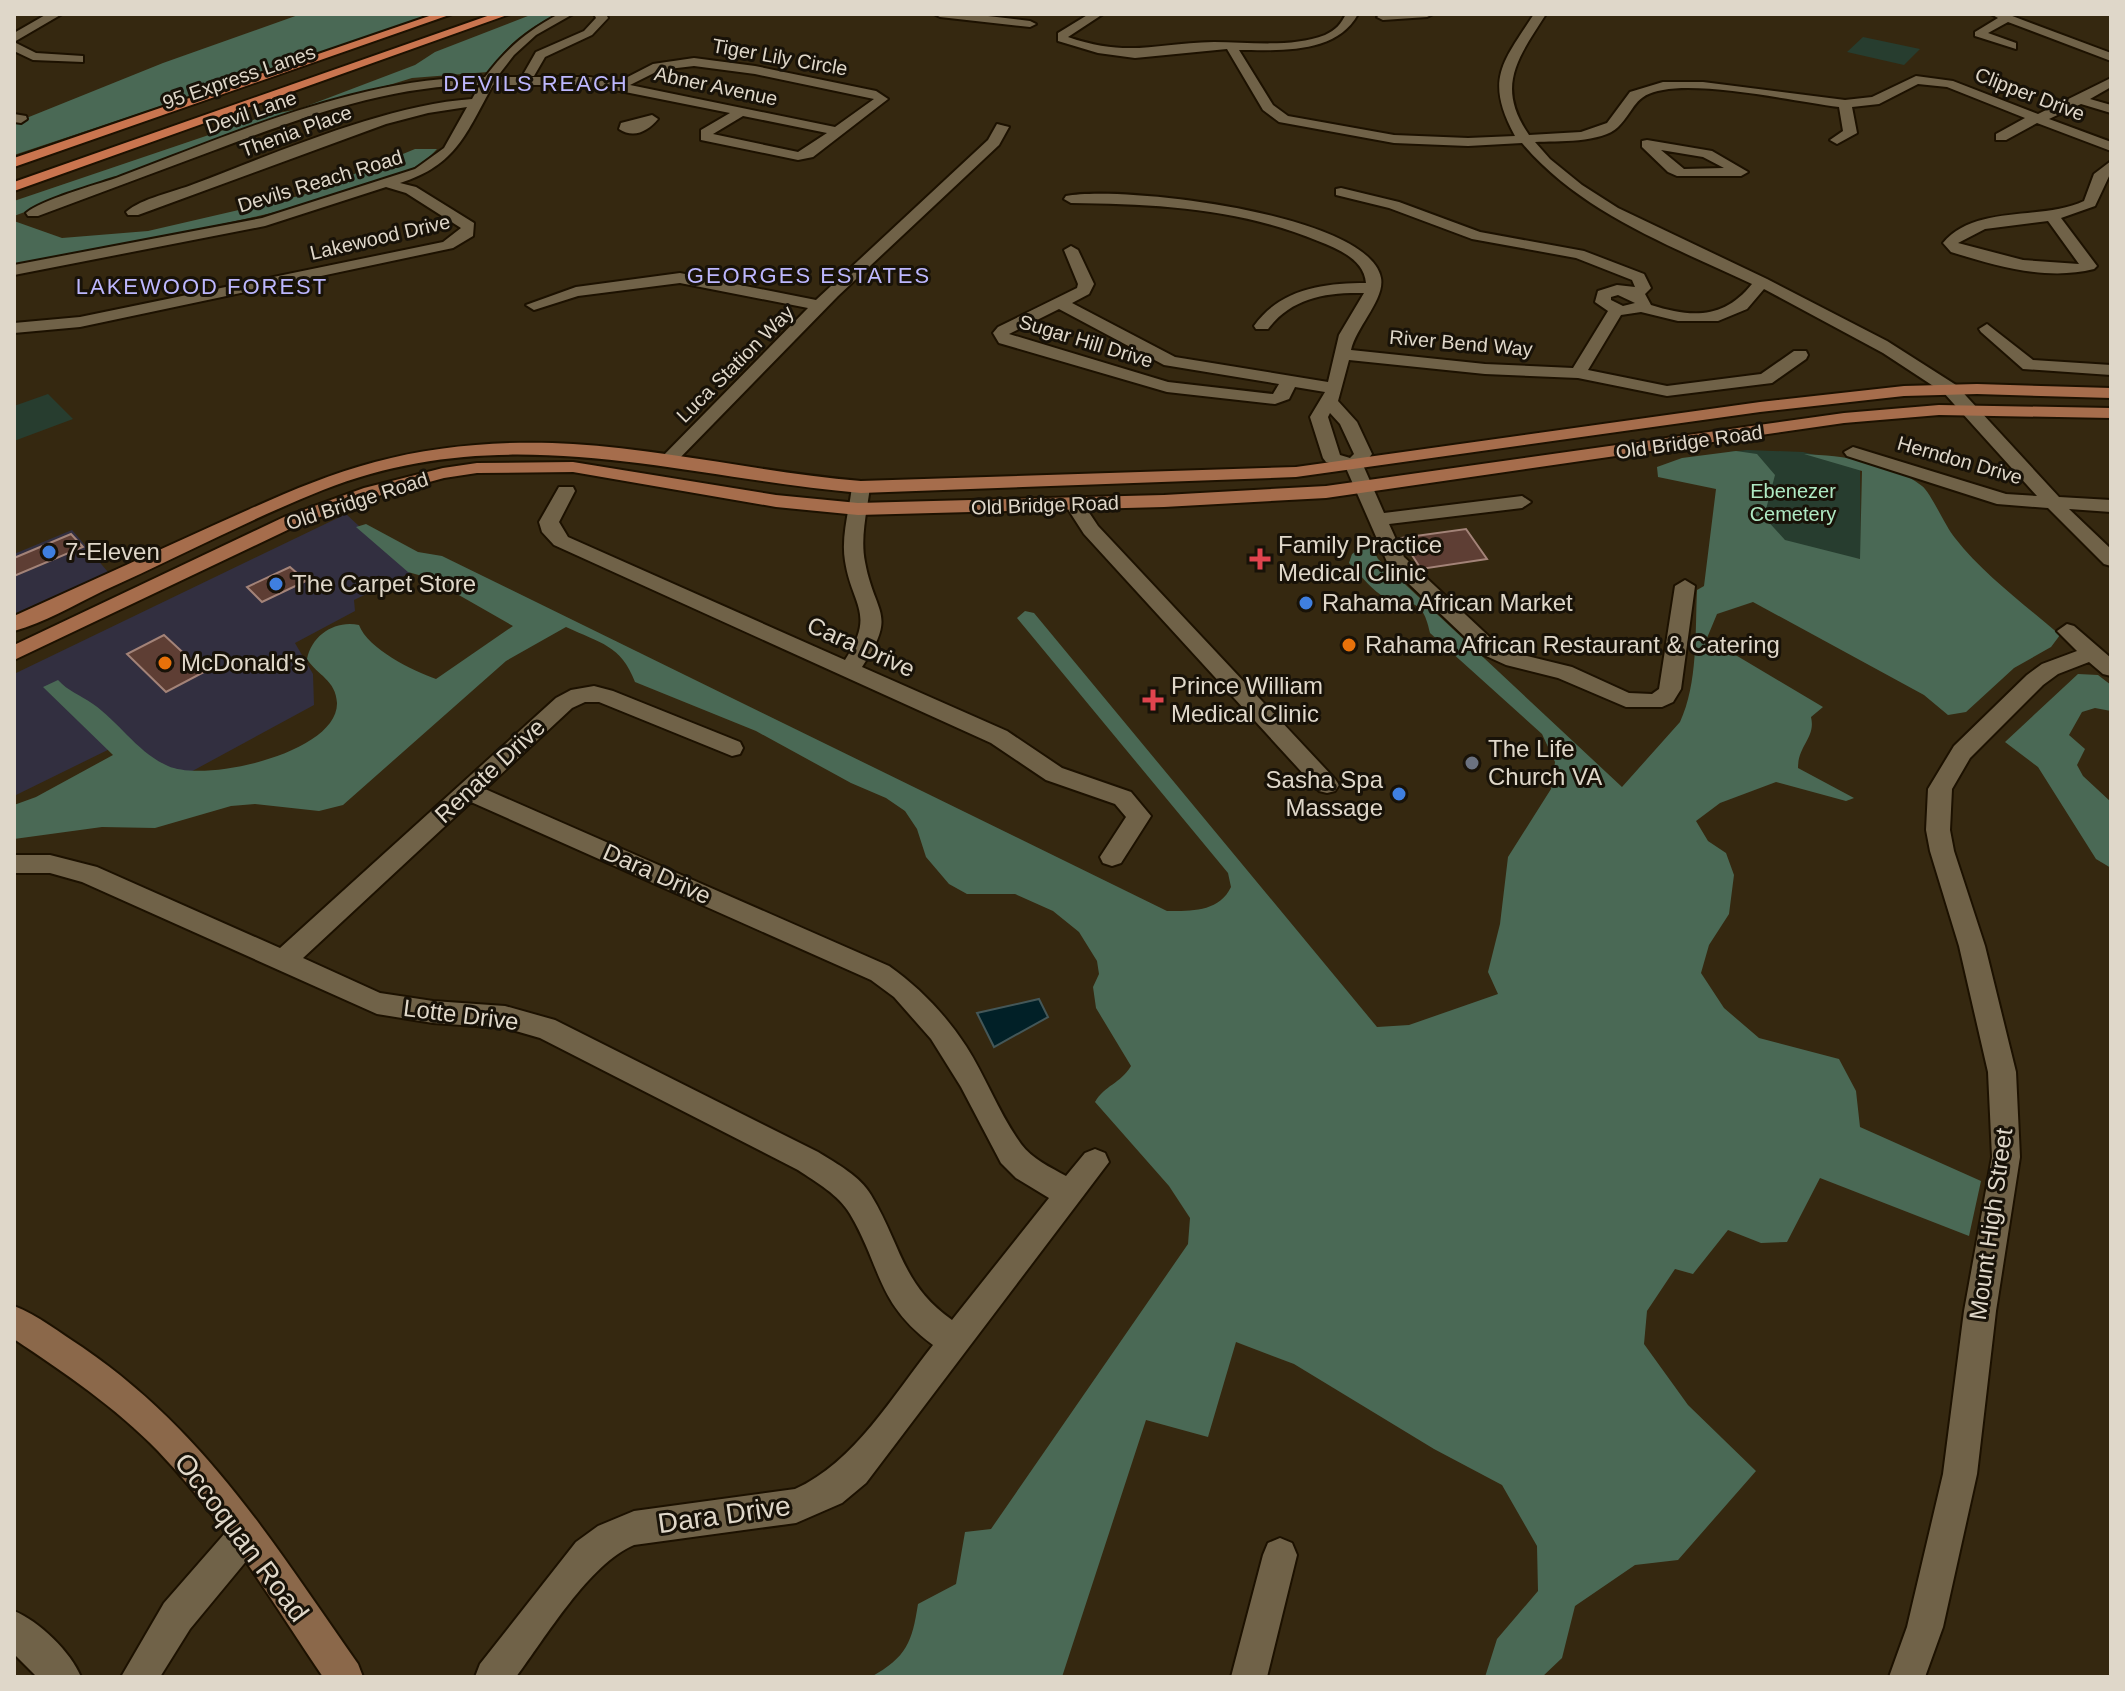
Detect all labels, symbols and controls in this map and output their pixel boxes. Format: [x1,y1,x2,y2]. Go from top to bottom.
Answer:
street label: Tiger Lily Circle [711,34,849,80]
street label: 95 Express Lanes [160,41,318,113]
street label: Abner Avenue [652,62,780,110]
street label: Clipper Drive [1972,63,2088,125]
district label: DEVILS REACH [443,71,629,96]
street label: Devil Lane [203,86,299,138]
street label: Thenia Place [237,101,355,161]
street label: Devils Reach Road [235,145,405,217]
street label: Lakewood Drive [308,210,452,264]
district label: GEORGES ESTATES [687,263,931,288]
district label: LAKEWOOD FOREST [76,274,328,299]
street label: Luca Station Way [672,301,798,427]
street label: Sugar Hill Drive [1016,310,1156,372]
street label: River Bend Way [1388,326,1534,360]
street label: Old Bridge Road [1614,421,1764,463]
street label: Herndon Drive [1895,432,2025,488]
street label: Old Bridge Road [283,468,431,534]
park label: Ebenezer Cemetery [1750,480,1836,525]
street label: Old Bridge Road [971,491,1119,519]
place label: Family Practice Medical Clinic [1278,531,1442,586]
place label: 7-Eleven [65,538,160,565]
marker: 7-Eleven [40,543,58,561]
marker: Family Practice Medical Clinic [1249,548,1271,570]
place label: The Carpet Store [292,570,476,597]
marker: The Carpet Store [267,575,285,593]
place label: Rahama African Market [1322,589,1573,616]
marker: Rahama African Market [1297,594,1315,612]
street label: Cara Drive [803,611,919,682]
place label: Rahama African Restaurant & Catering [1365,631,1780,658]
marker: Rahama African Restaurant & Catering [1340,636,1358,654]
place label: McDonald's [181,649,306,676]
marker: McDonald's [156,654,174,672]
place label: Prince William Medical Clinic [1171,672,1323,727]
marker: Prince William Medical Clinic [1142,689,1164,711]
street label: Renate Drive [429,713,550,828]
place label: The Life Church VA [1488,735,1602,790]
marker: The Life Church VA [1463,754,1481,772]
place label: Sasha Spa Massage [1266,766,1384,821]
marker: Sasha Spa Massage [1390,785,1408,803]
street label: Dara Drive [599,838,715,909]
street label: Lotte Drive [402,994,520,1035]
street label: Mount High Street [1964,1126,2017,1322]
street label: Occoquan Road [168,1447,315,1627]
street label: Dara Drive [656,1490,792,1539]

